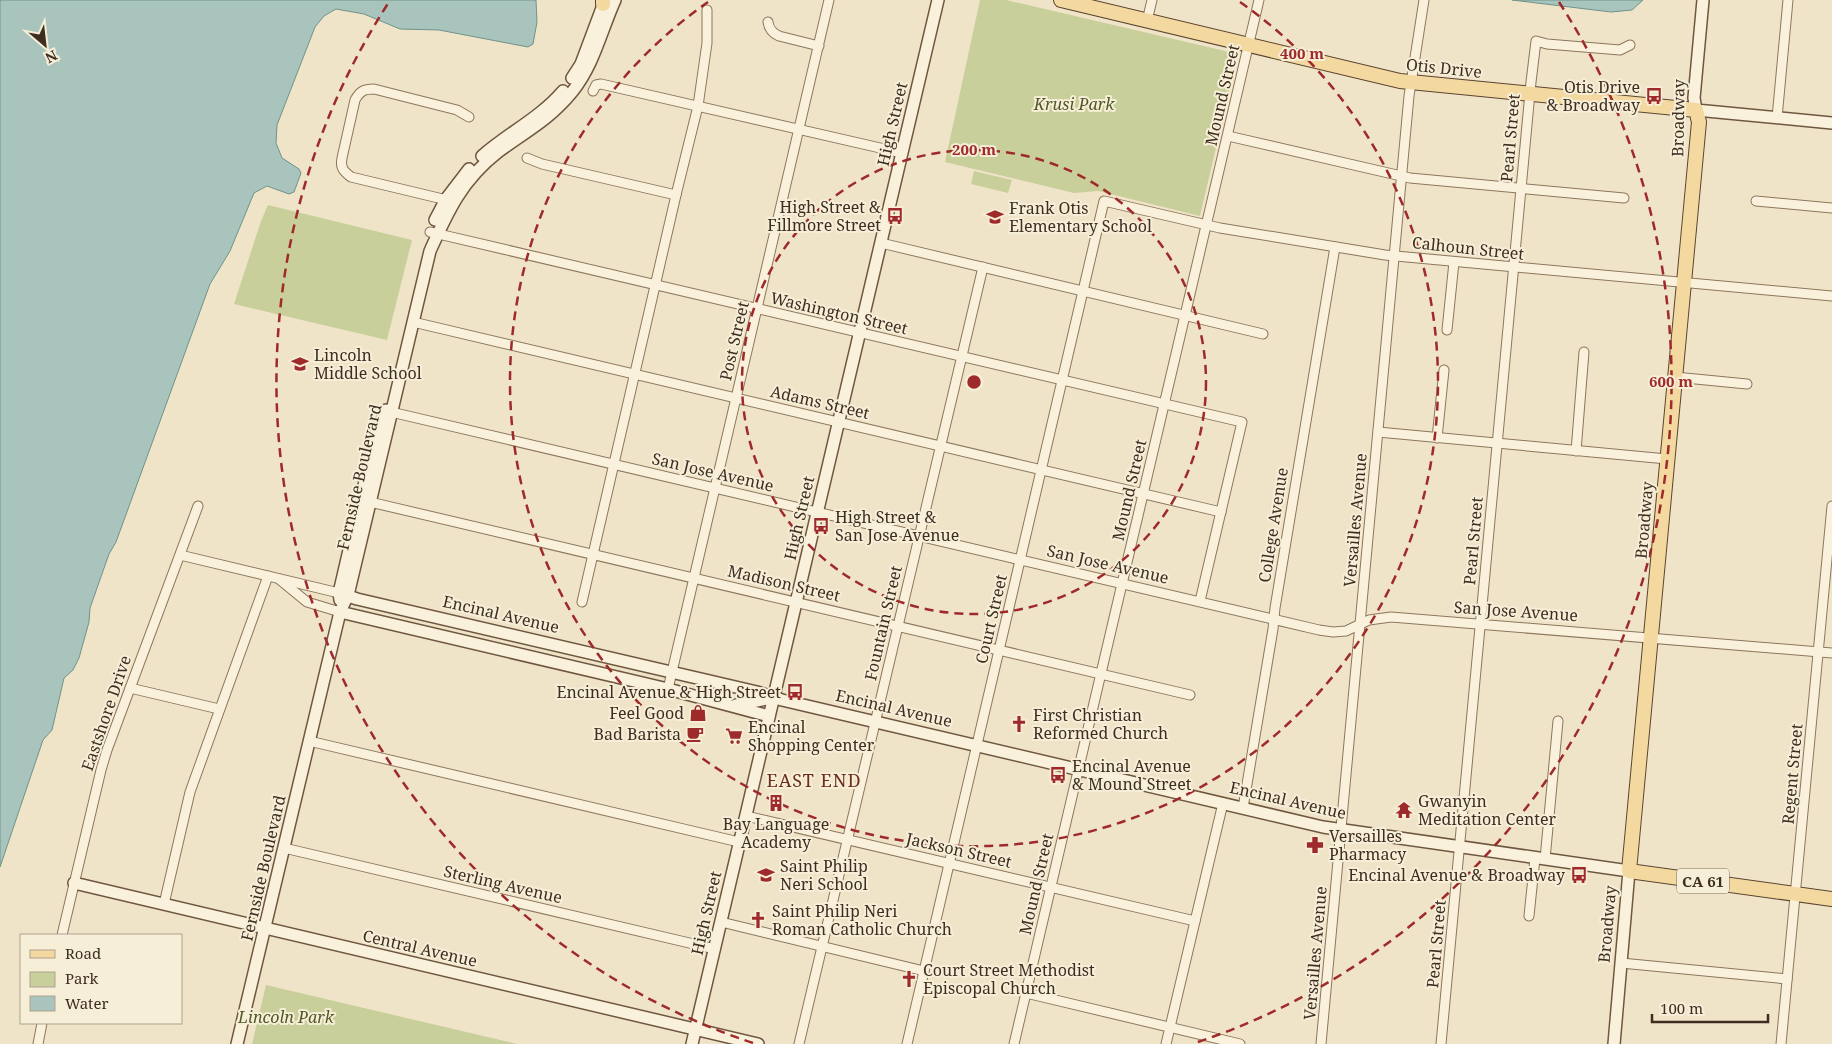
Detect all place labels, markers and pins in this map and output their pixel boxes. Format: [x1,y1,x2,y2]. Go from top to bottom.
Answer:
place label: Otis Drive & Broadway [1546,76,1641,116]
bus stop icon: Otis Drive & Broadway [1644,86,1664,106]
place label: High Street & Fillmore Street [767,196,881,236]
place label: Frank Otis Elementary School [1009,197,1152,237]
bus stop icon: High Street & Fillmore Street [885,206,905,226]
school or university icon: Frank Otis Elementary School [985,207,1005,227]
place label: Lincoln Middle School [314,344,422,384]
school or university icon: Lincoln Middle School [290,354,310,374]
centre of rings [965,373,983,391]
place label: High Street & San Jose Avenue [835,506,959,546]
bus stop icon: High Street & San Jose Avenue [811,516,831,536]
place label: Encinal Avenue & High Street [557,681,781,703]
bus stop icon: Encinal Avenue & High Street [785,682,805,702]
place label: Feel Good [609,702,684,724]
shop icon: Feel Good [688,703,708,723]
place label: First Christian Reformed Church [1033,704,1168,744]
church icon: First Christian Reformed Church [1009,714,1029,734]
place label: Encinal Shopping Center [748,716,875,756]
place label: Bad Barista [594,723,681,745]
cafe icon: Bad Barista [685,724,705,744]
supermarket icon: Encinal Shopping Center [724,726,744,746]
place label: Encinal Avenue & Mound Street [1072,755,1192,795]
bus stop icon: Encinal Avenue & Mound Street [1048,765,1068,785]
place label: Gwanyin Meditation Center [1418,790,1557,830]
building icon: Bay Language Academy [766,793,786,813]
temple icon: Gwanyin Meditation Center [1394,800,1414,820]
place label: Bay Language Academy [723,813,829,853]
place label: Versailles Pharmacy [1329,825,1407,865]
pharmacy icon: Versailles Pharmacy [1305,835,1325,855]
place label: Saint Philip Neri School [780,855,868,895]
place label: Encinal Avenue & Broadway [1348,864,1566,886]
school or university icon: Saint Philip Neri School [756,865,776,885]
bus stop icon: Encinal Avenue & Broadway [1569,865,1589,885]
place label: Saint Philip Neri Roman Catholic Church [772,900,952,940]
church icon: Saint Philip Neri Roman Catholic Church [748,910,768,930]
place label: Court Street Methodist Episcopal Church [923,959,1095,999]
church icon: Court Street Methodist Episcopal Church [899,969,919,989]

